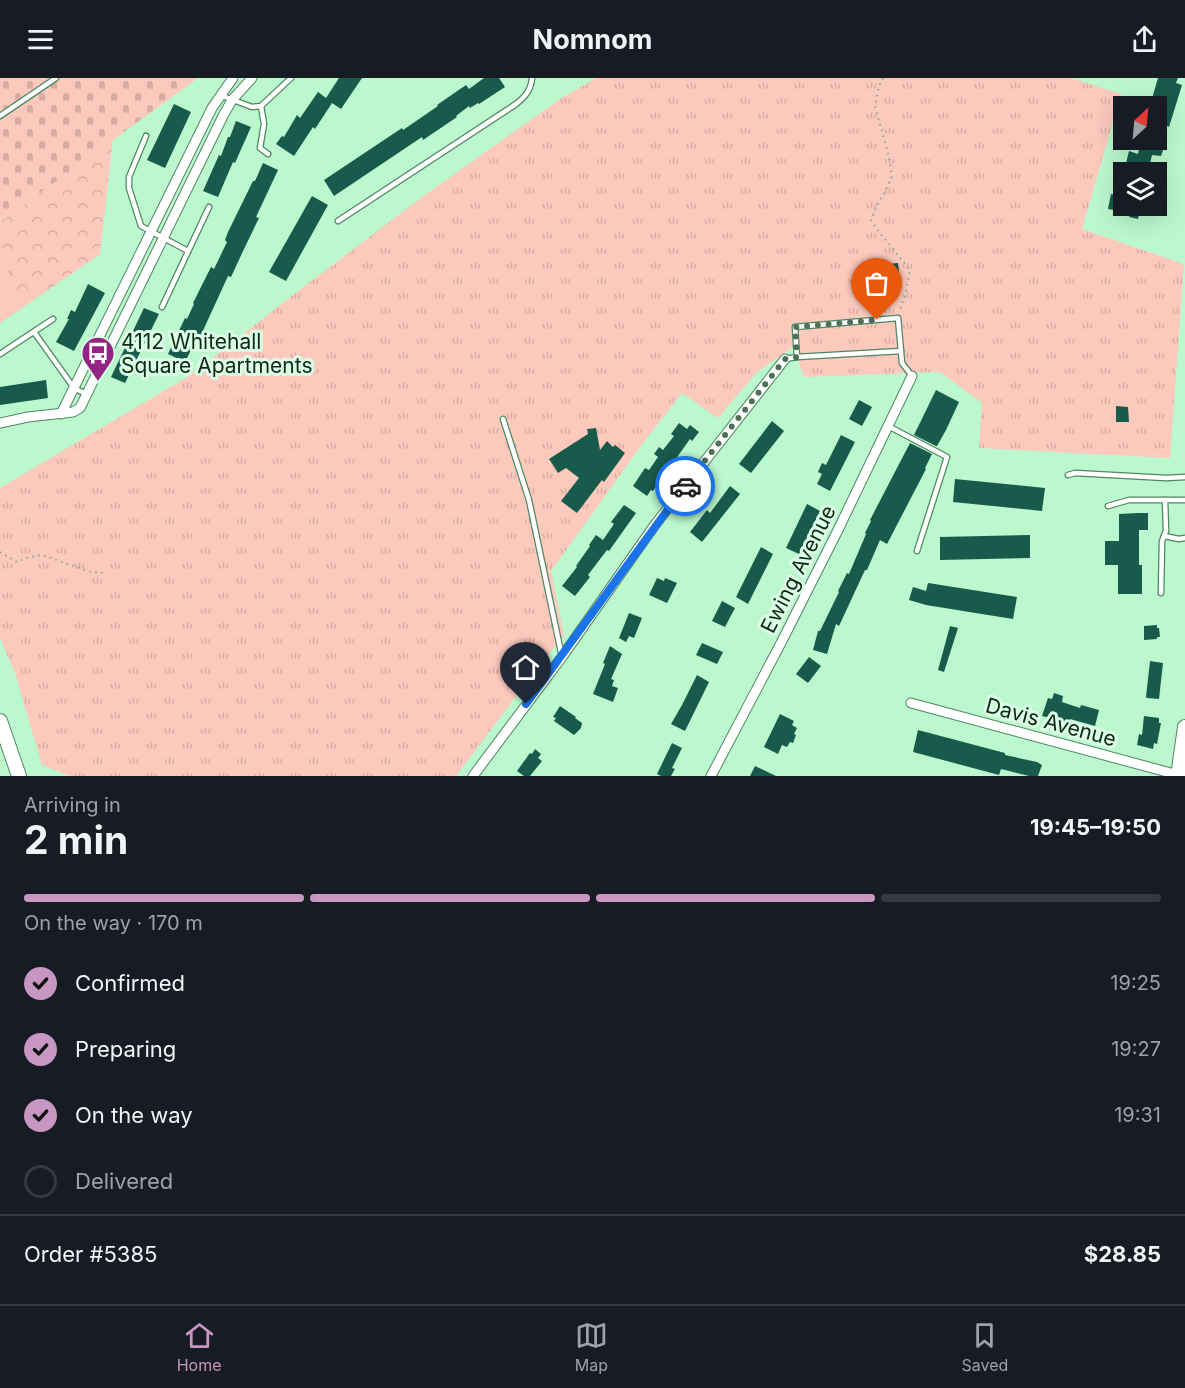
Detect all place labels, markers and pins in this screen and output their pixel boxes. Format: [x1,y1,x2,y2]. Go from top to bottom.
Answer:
pin [851,258,902,320]
place label: 4112 Whitehall Square Apartments [121,329,313,378]
bus stop icon: 4112 Whitehall Square Apartments [80,335,116,382]
pin [500,642,551,704]

